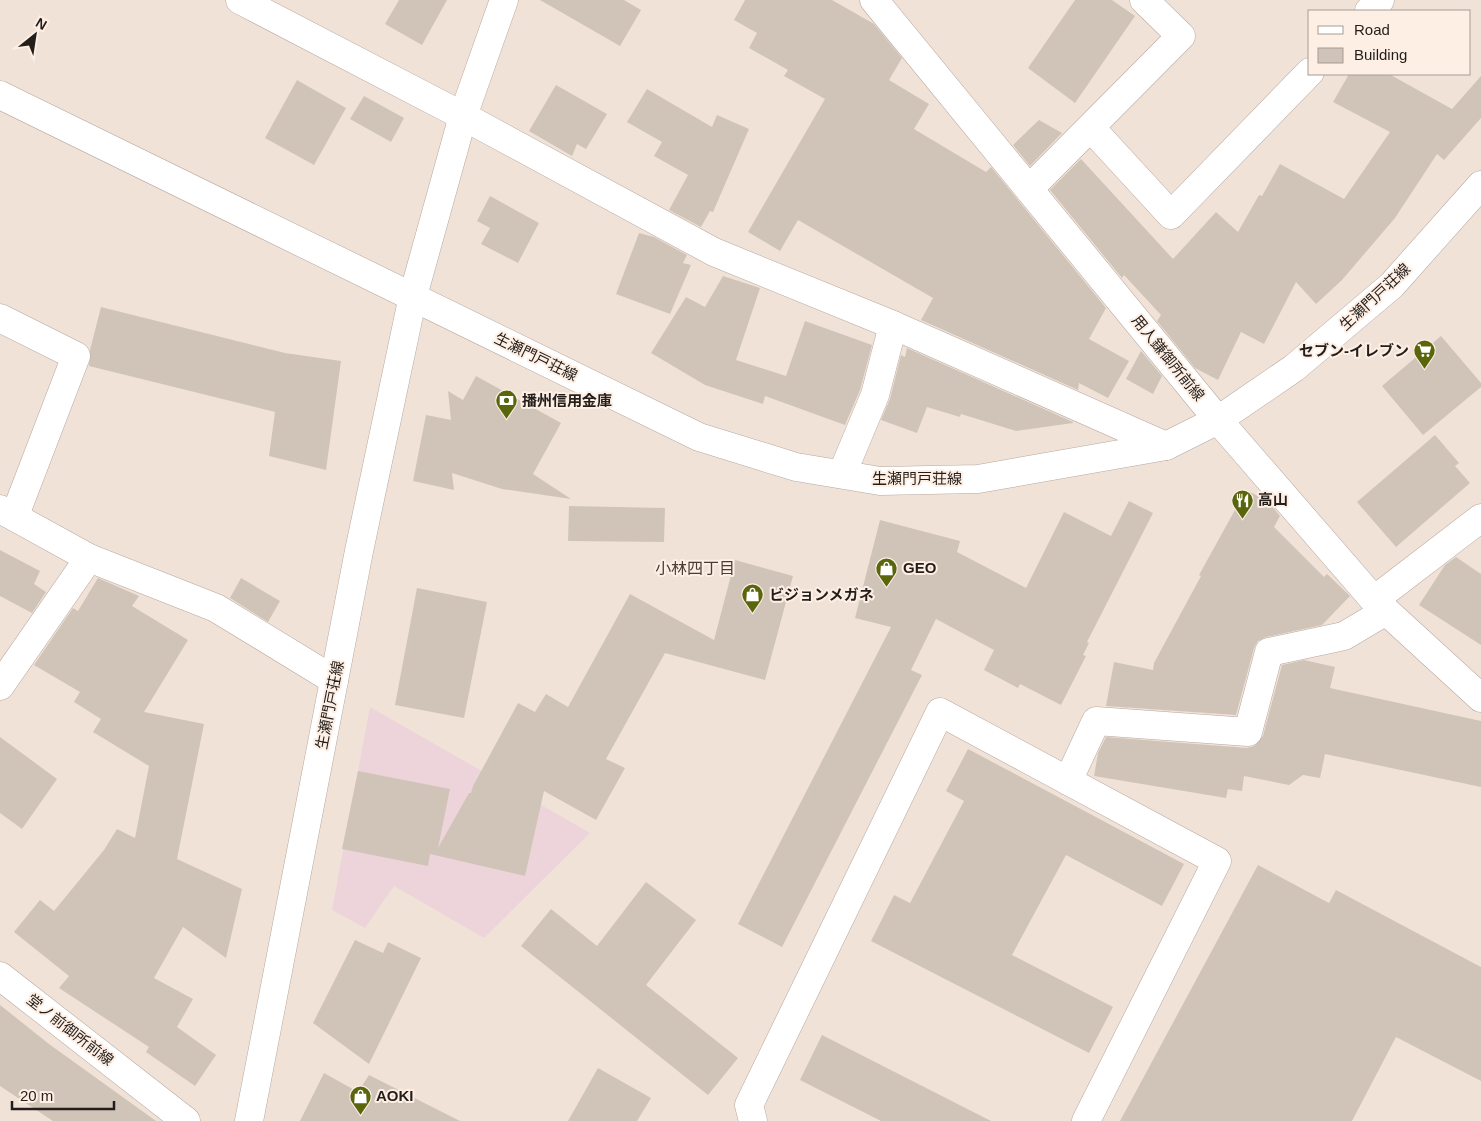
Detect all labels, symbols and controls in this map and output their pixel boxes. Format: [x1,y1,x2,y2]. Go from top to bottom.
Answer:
north arrow [10,10,60,60]
legend [1308,10,1471,75]
text: N [33,14,50,33]
text: Road [1354,21,1390,38]
text: Building [1354,46,1407,63]
street label: 生瀬門戸荘線 [1336,260,1413,334]
street label: 用人鎌御所前線 [1129,312,1208,404]
street label: 生瀬門戸荘線 [492,329,580,384]
supermarket icon: セブン-イレブン [1413,339,1437,370]
place label: セブン-イレブン [1299,342,1409,359]
bank icon: 播州信用金庫 [494,389,518,420]
place label: 播州信用金庫 [522,392,612,409]
street label: 生瀬門戸荘線 [872,470,962,487]
restaurant icon: 高山 [1230,488,1254,519]
place label: 高山 [1258,491,1288,508]
shop icon: GEO [875,556,899,587]
place label: GEO [903,559,937,576]
district label: 小林四丁目 [655,560,735,577]
shop icon: ビジョンメガネ [741,583,765,614]
place label: ビジョンメガネ [769,586,874,603]
street label: 生瀬門戸荘線 [313,659,346,751]
street label: 堂ノ前御所前線 [24,991,117,1069]
scale bar [12,1078,115,1110]
shop icon: AOKI [348,1084,372,1115]
text: 20 m [20,1087,53,1104]
place label: AOKI [376,1087,414,1104]

